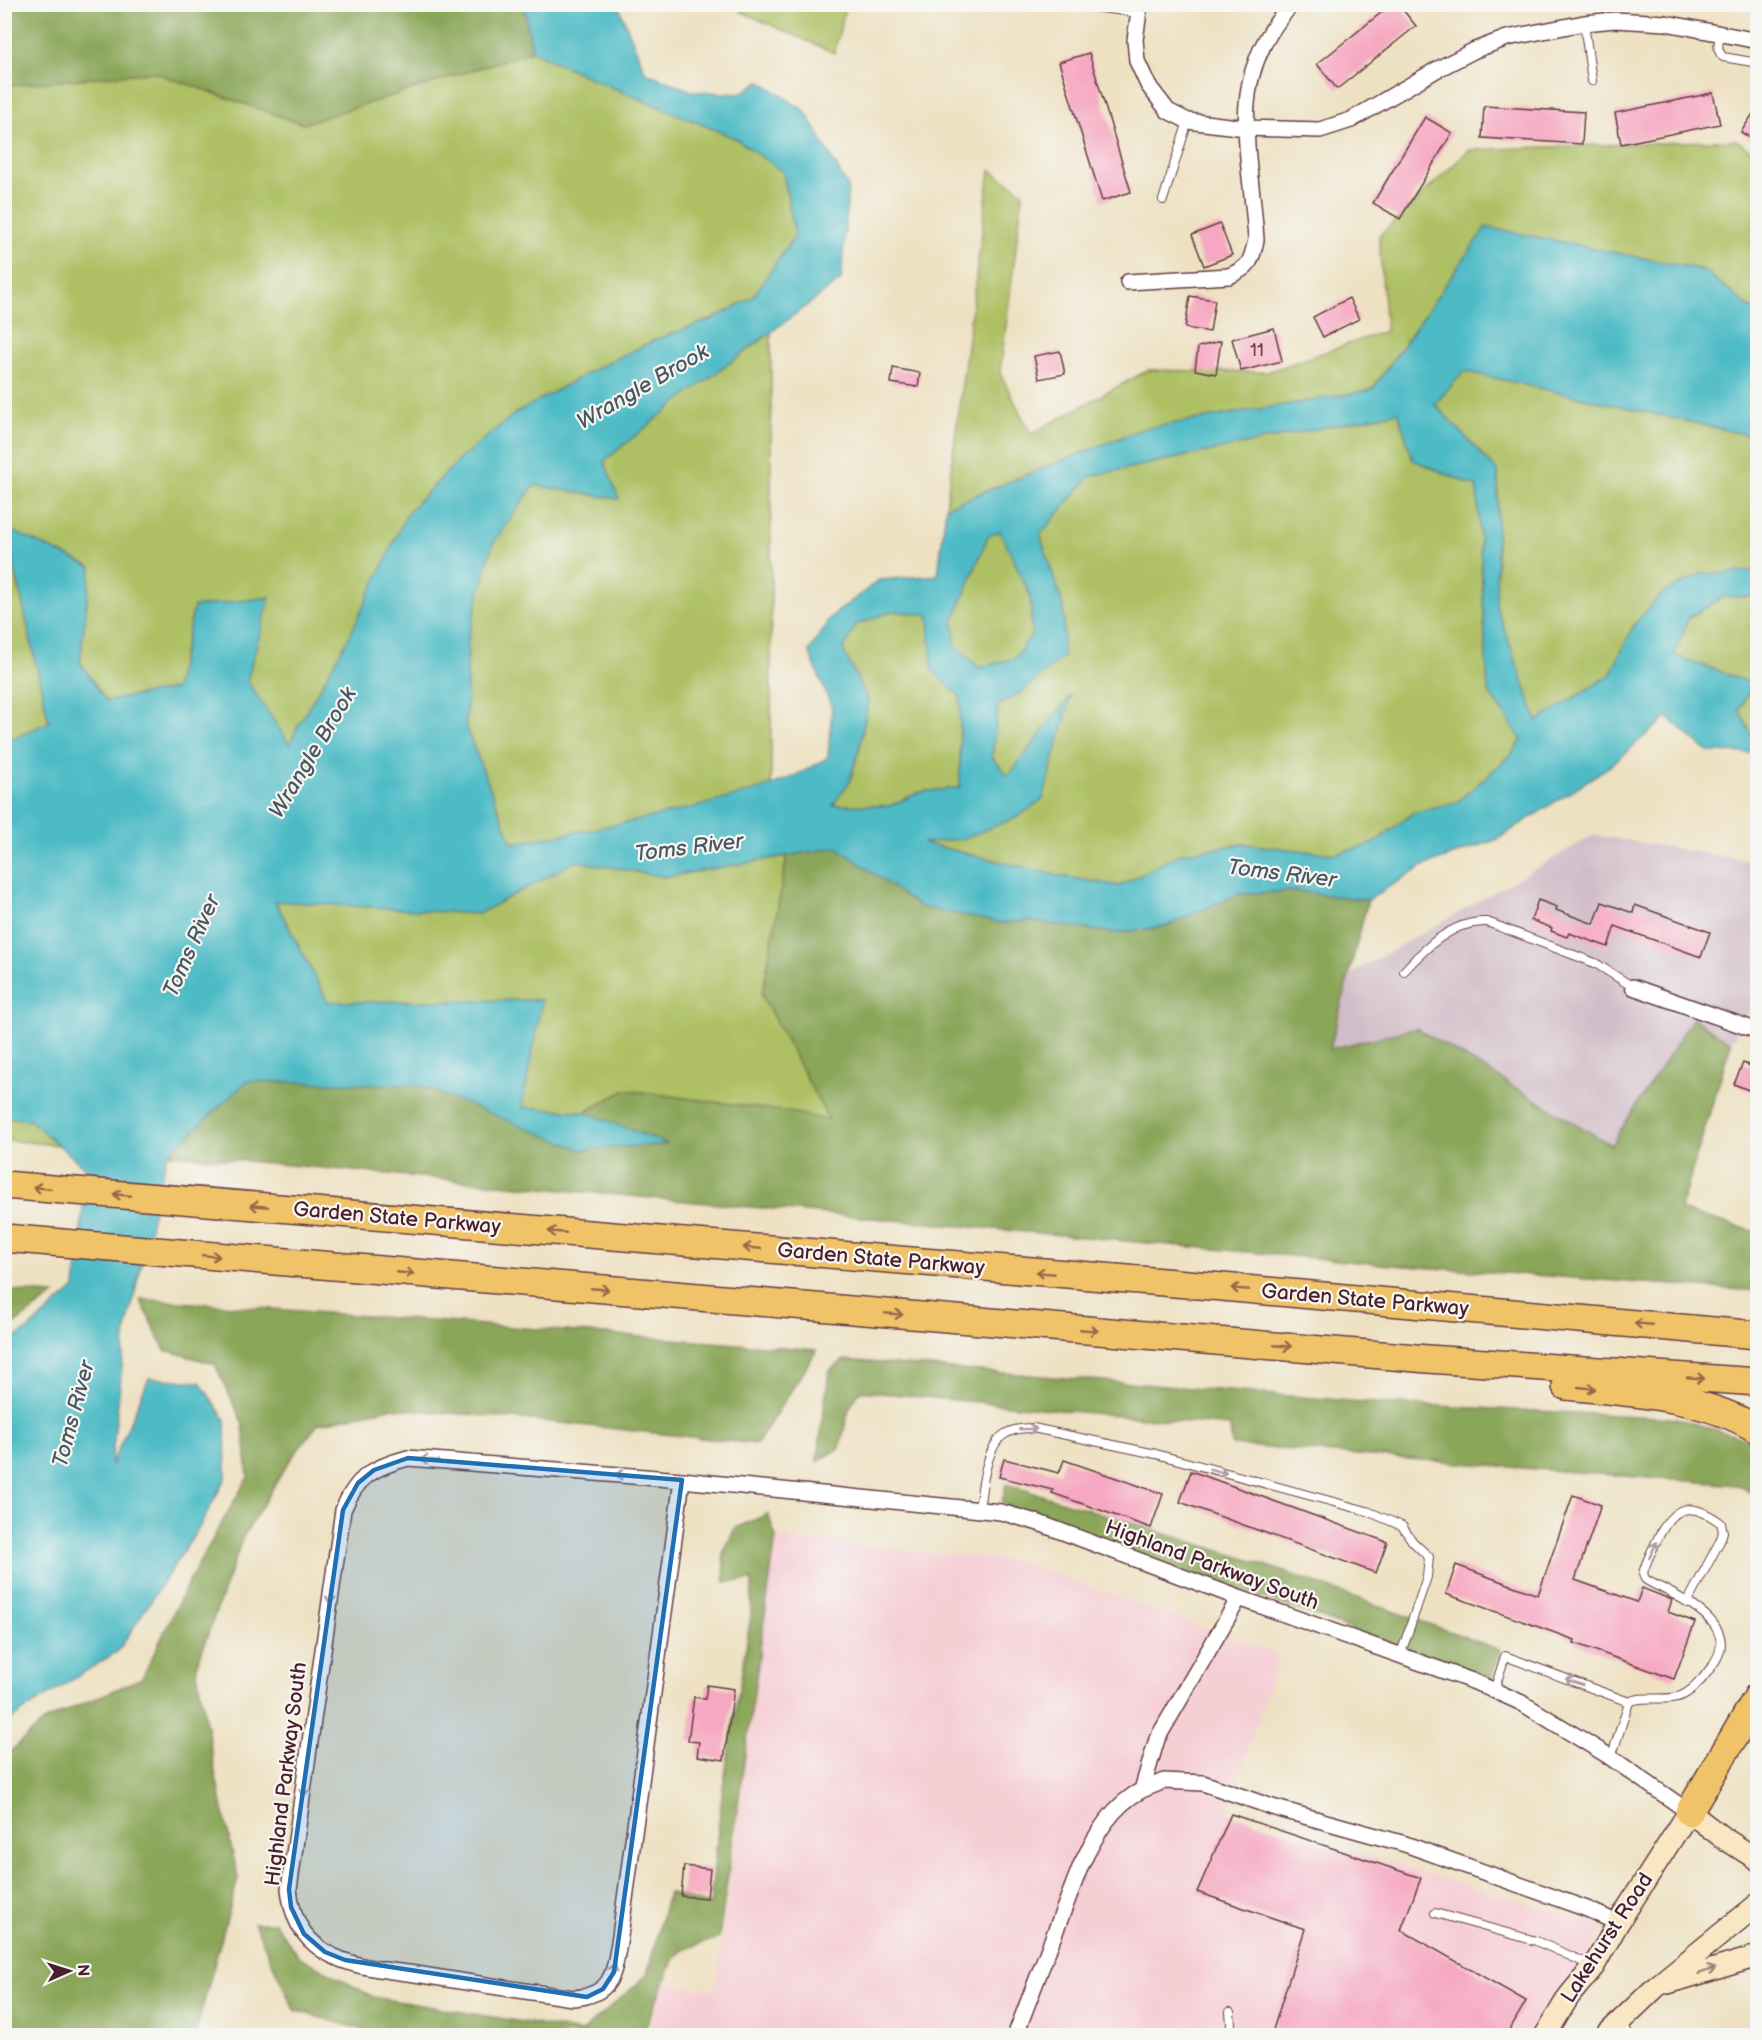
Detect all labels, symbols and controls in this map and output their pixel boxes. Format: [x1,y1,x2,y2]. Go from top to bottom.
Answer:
water label: Wrangle Brook [572,338,715,436]
house number: 11 [1250,340,1264,361]
water label: Wrangle Brook [263,682,363,823]
water label: Toms River [633,828,747,868]
water label: Toms River [1226,854,1340,894]
water label: Toms River [157,889,227,1001]
one-way arrow [33,1182,53,1193]
one-way arrow [113,1189,133,1200]
street label: Garden State Parkway [292,1196,502,1240]
one-way arrow [249,1200,269,1211]
one-way arrow [548,1226,568,1237]
street label: Garden State Parkway [776,1237,986,1281]
one-way arrow [742,1243,762,1254]
one-way arrow [200,1251,220,1262]
one-way arrow [1036,1267,1056,1278]
one-way arrow [395,1268,415,1279]
street label: Garden State Parkway [1260,1278,1470,1322]
one-way arrow [1230,1283,1250,1294]
one-way arrow [589,1284,609,1295]
one-way arrow [884,1309,904,1320]
one-way arrow [1634,1318,1654,1329]
one-way arrow [1078,1325,1098,1336]
one-way arrow [1273,1341,1293,1352]
water label: Toms River [47,1356,102,1470]
one-way arrow [1685,1372,1705,1383]
one-way arrow [1577,1383,1597,1394]
one-way arrow [1018,1423,1037,1435]
one-way arrow [420,1454,440,1465]
one-way arrow [1208,1465,1227,1477]
one-way arrow [614,1470,634,1481]
street label: Highland Parkway South [1102,1515,1322,1615]
one-way arrow [1647,1541,1659,1559]
one-way arrow [325,1584,336,1604]
street label: Highland Parkway South [260,1661,312,1887]
one-way arrow [1565,1675,1584,1686]
one-way arrow [298,1778,309,1797]
street label: Lakehurst Road [1556,1868,1658,2008]
north arrow [39,1941,99,2001]
one-way arrow [607,1963,618,1982]
text: N [73,1964,92,1977]
one-way arrow [1697,1964,1716,1975]

